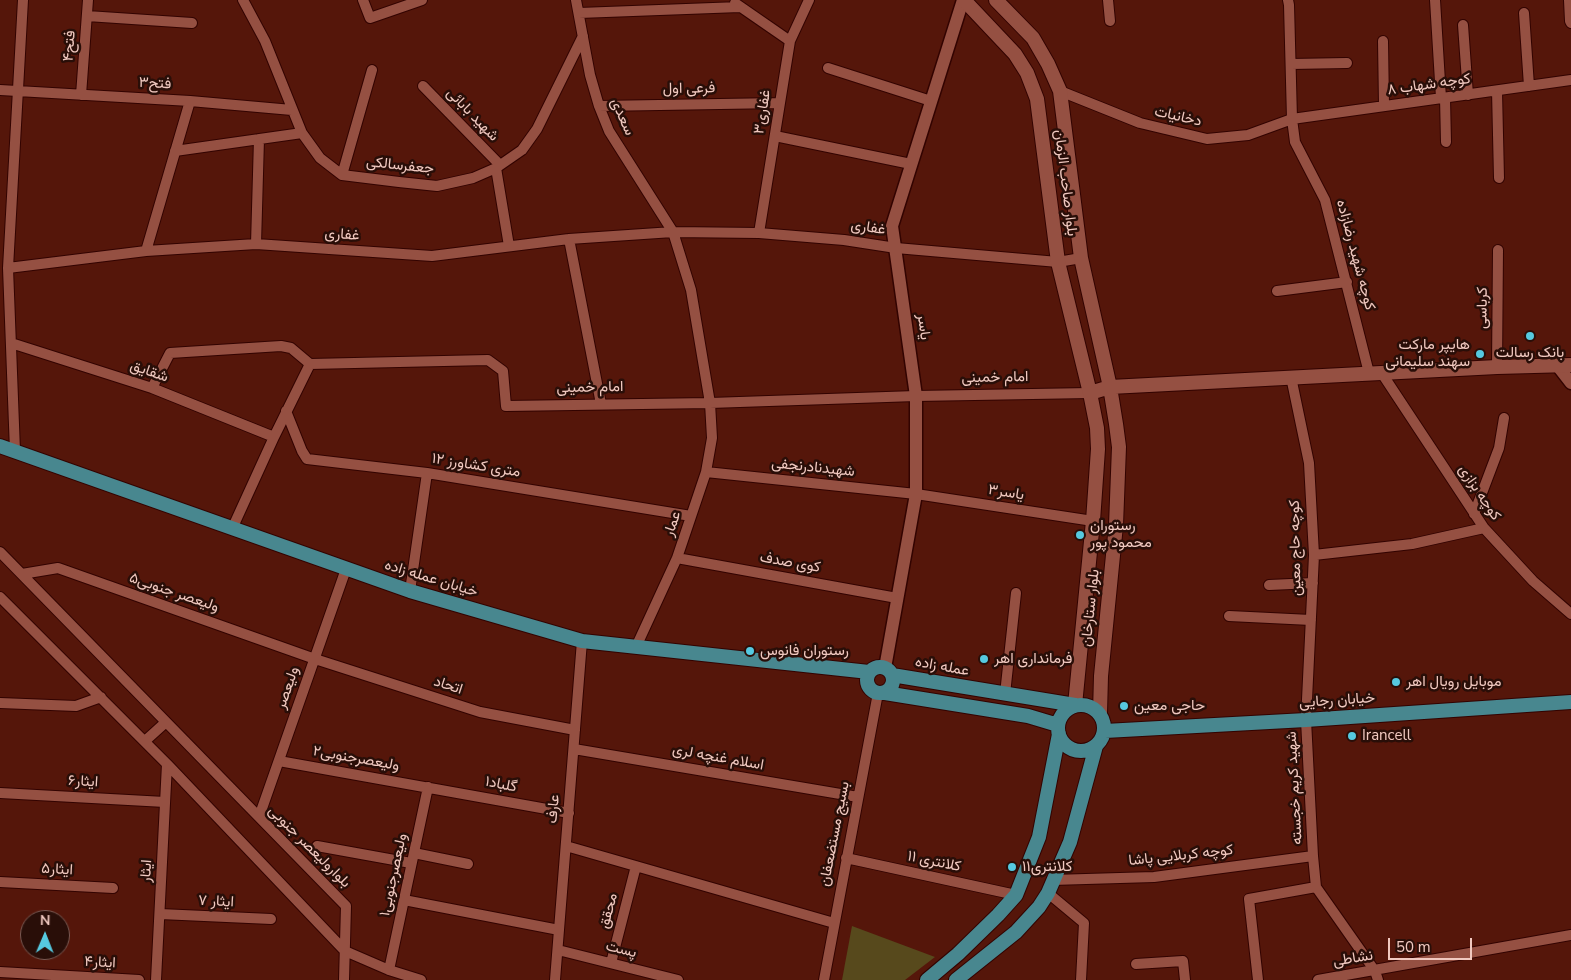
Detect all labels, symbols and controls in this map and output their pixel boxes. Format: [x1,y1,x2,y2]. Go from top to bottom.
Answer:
street label: فتح۴ [60,30,80,62]
street label: کوچه شهاب ۸ [1386,70,1472,100]
street label: فتح۳ [138,74,172,94]
street label: فرعی اول [663,80,715,98]
street label: شهید بابائی [442,84,502,146]
street label: غفاری۳ [751,88,775,136]
street label: سعدی [606,96,638,138]
street label: دخانیات [1153,103,1203,131]
street label: بلوار صاحب الزمان [1050,129,1080,237]
street label: جعفرسالکی [365,153,435,179]
street label: کوچه شهید رضازاده [1332,198,1378,312]
street label: غفاری [849,217,887,239]
street label: غفاری [324,225,360,245]
street label: کرباسی [1474,287,1492,329]
street label: یاسر [912,313,934,341]
marker: بانک رسالت [1524,330,1536,342]
place label: هایپر مارکت سهند سلیمانی [1385,336,1470,371]
place label: بانک رسالت [1496,344,1564,362]
marker: هایپر مارکت سهند سلیمانی [1474,348,1486,360]
street label: شقایق [127,357,171,387]
street label: امام خمینی [961,368,1029,388]
street label: امام خمینی [556,378,624,398]
street label: ۱۲ متری کشاورز [430,450,522,482]
street label: شهیدنادرنجفی [770,455,856,481]
street label: کوچه بزازی [1454,462,1504,524]
street label: یاسر۳ [987,481,1025,505]
street label: کوچه حاج معین [1286,500,1306,596]
street label: عمار [660,509,686,539]
place label: رستوران محمود پور [1090,517,1152,552]
marker: رستوران محمود پور [1074,529,1086,541]
street label: کوی صدف [758,549,822,577]
street label: خیابان عمله زاده [382,556,480,602]
street label: بلوار ستارخان [1078,568,1104,648]
street label: ولیعصر جنوبی۵ [127,569,221,617]
place label: رستوران فانوس [760,642,849,660]
marker: رستوران فانوس [744,645,756,657]
place label: فرمانداری اهر [994,650,1072,668]
street label: عمله زاده [914,653,970,681]
marker: فرمانداری اهر [978,653,990,665]
street label: ولیعصر [272,664,304,712]
street label: اتحاد [431,673,465,699]
place label: موبایل رویال اهر [1406,673,1501,691]
marker: موبایل رویال اهر [1390,676,1402,688]
street label: خیابان رجایی [1298,689,1376,713]
place label: حاجی معین [1134,697,1205,715]
marker: حاجی معین [1118,700,1130,712]
place label: Irancell [1362,727,1411,745]
marker: Irancell [1346,730,1358,742]
street label: شهید کریم خجسته [1283,731,1307,845]
street label: اسلام غنچه لری [671,741,765,775]
street label: ولیعصرجنوبی۲ [311,743,401,775]
street label: ایثار۶ [67,772,99,792]
street label: گلباد۱ [484,773,518,797]
street label: بسیج مستضعفان [816,780,854,888]
street label: عارف [544,794,564,824]
street label: بلوارولیعصر جنوبی [264,802,354,892]
street label: ولیعصرجنوبی۱ [376,832,412,918]
street label: کوچه کربلایی پاشا [1128,842,1234,870]
street label: کلانتری ۱۱ [906,848,962,876]
place label: کلانتری۱۱ [1022,858,1072,876]
street label: ایثار [137,859,157,883]
street label: ایثار۵ [41,860,73,880]
marker: کلانتری۱۱ [1006,861,1018,873]
street label: محقق [596,891,622,931]
street label: ایثار ۷ [198,892,234,912]
north arrow [20,910,70,960]
text: N [40,911,51,930]
scale bar [1391,928,1475,960]
street label: پست [604,937,638,963]
text: 50 m [1396,937,1431,957]
street label: نشاطی [1332,947,1374,971]
street label: ایثار۴ [84,953,116,973]

